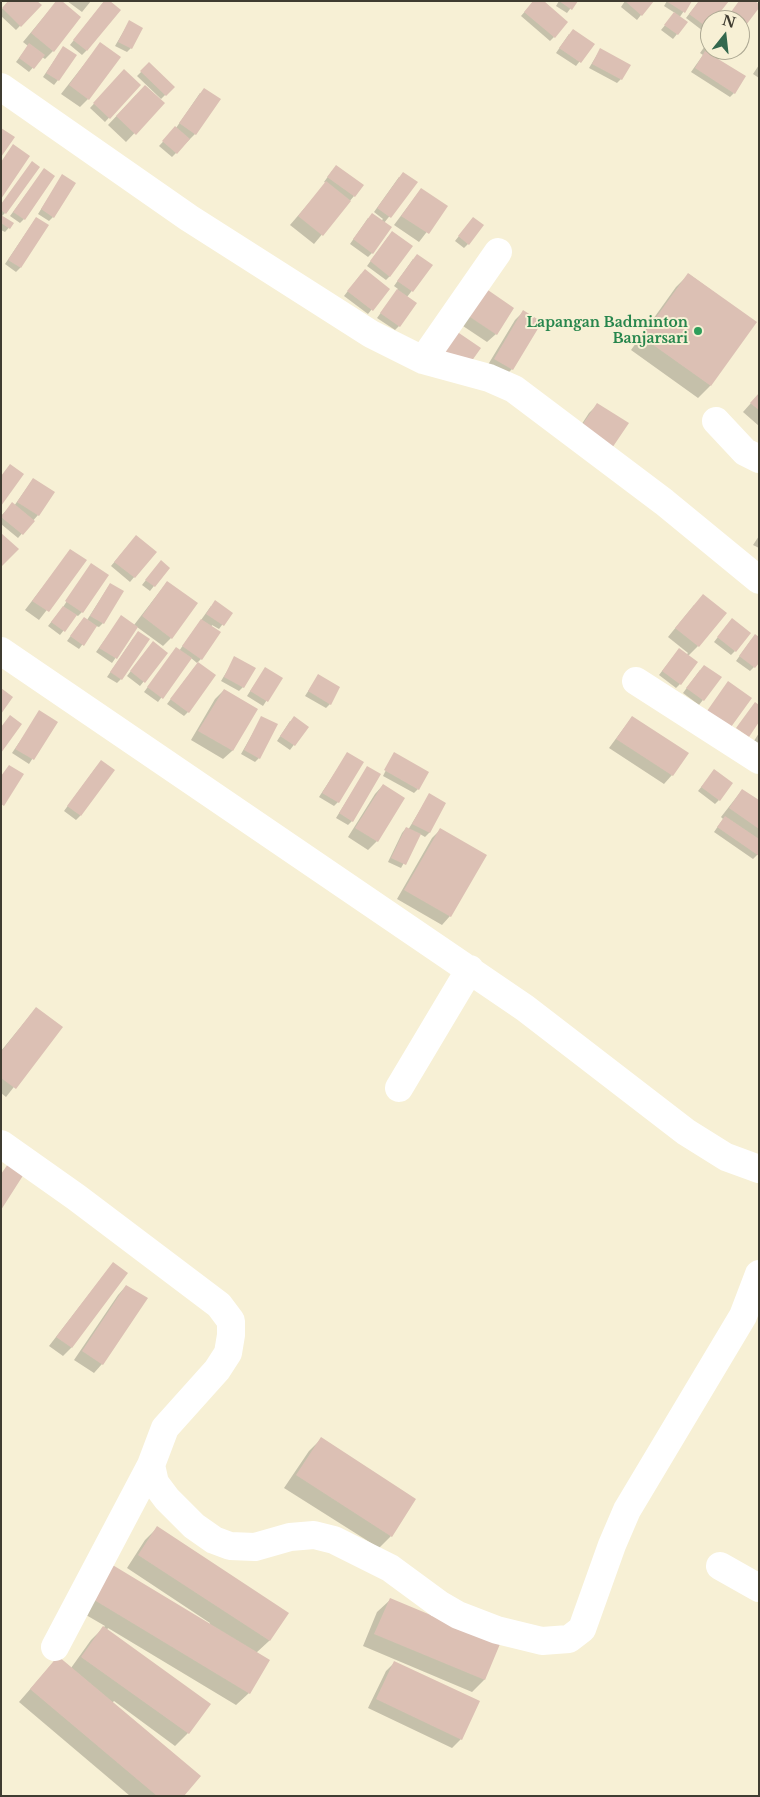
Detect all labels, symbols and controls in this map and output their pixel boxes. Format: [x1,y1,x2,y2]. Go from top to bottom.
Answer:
north arrow [700,10,750,60]
text: N [720,11,738,32]
place label: Lapangan Badminton Banjarsari [527,315,688,348]
marker: Lapangan Badminton Banjarsari [692,325,704,337]

